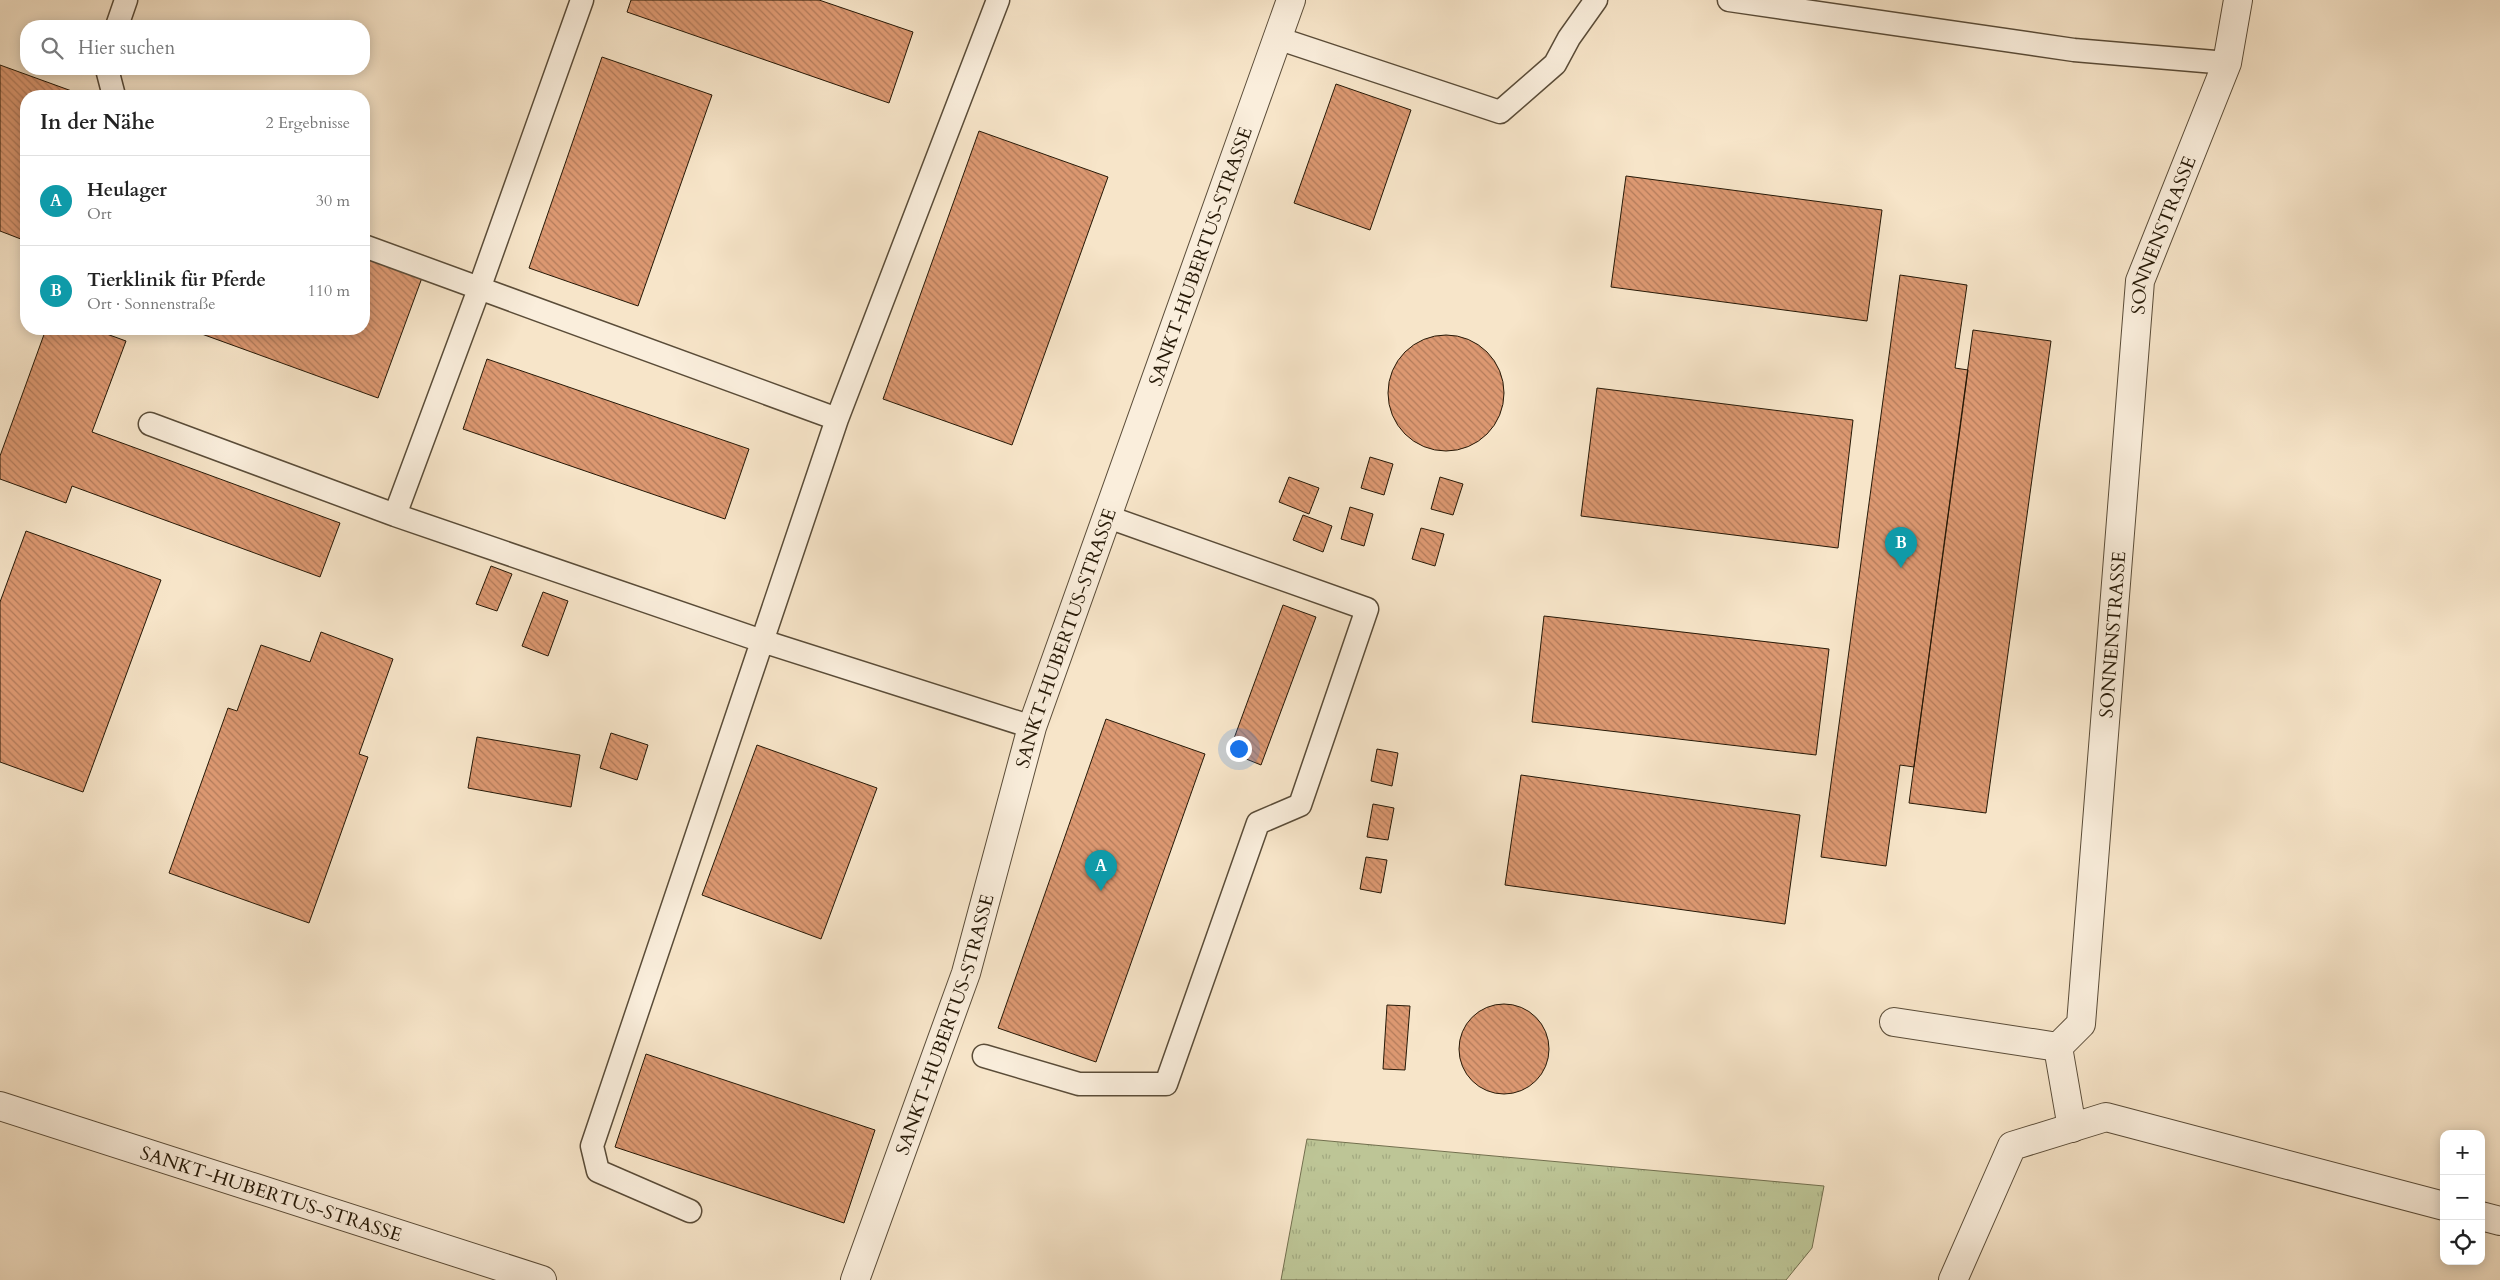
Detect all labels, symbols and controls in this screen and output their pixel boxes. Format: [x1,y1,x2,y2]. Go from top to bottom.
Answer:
search box [20,20,370,75]
icon: search [38,34,66,62]
text: Hier suchen [78,35,175,61]
text: In der Nähe [40,108,155,137]
text: 2 Ergebnisse [265,112,350,134]
street label: SANKT-HUBERTUS-STRASSE [1143,123,1259,390]
street label: SONNENSTRASSE [2125,152,2203,315]
text: Heulager [87,177,167,203]
text: A [50,190,62,212]
text: 30 m [316,190,350,212]
text: Ort [87,203,112,225]
text: Tierklinik für Pferde [87,267,266,293]
text: B [50,280,62,302]
text: 110 m [308,280,350,302]
text: Ort · Sonnenstraße [87,293,216,315]
street label: SANKT-HUBERTUS-STRASSE [1010,505,1123,771]
pin: B [1885,527,1917,568]
street label: SONNENSTRASSE [2093,550,2132,719]
your location [1226,736,1252,762]
pin: A [1085,850,1117,891]
street label: SANKT-HUBERTUS-STRASSE [889,891,1001,1159]
map controls [2440,1130,2485,1265]
button: + [2440,1130,2485,1175]
street label: SANKT-HUBERTUS-STRASSE [137,1140,405,1248]
button: − [2440,1175,2485,1220]
button: locate [2440,1220,2485,1265]

